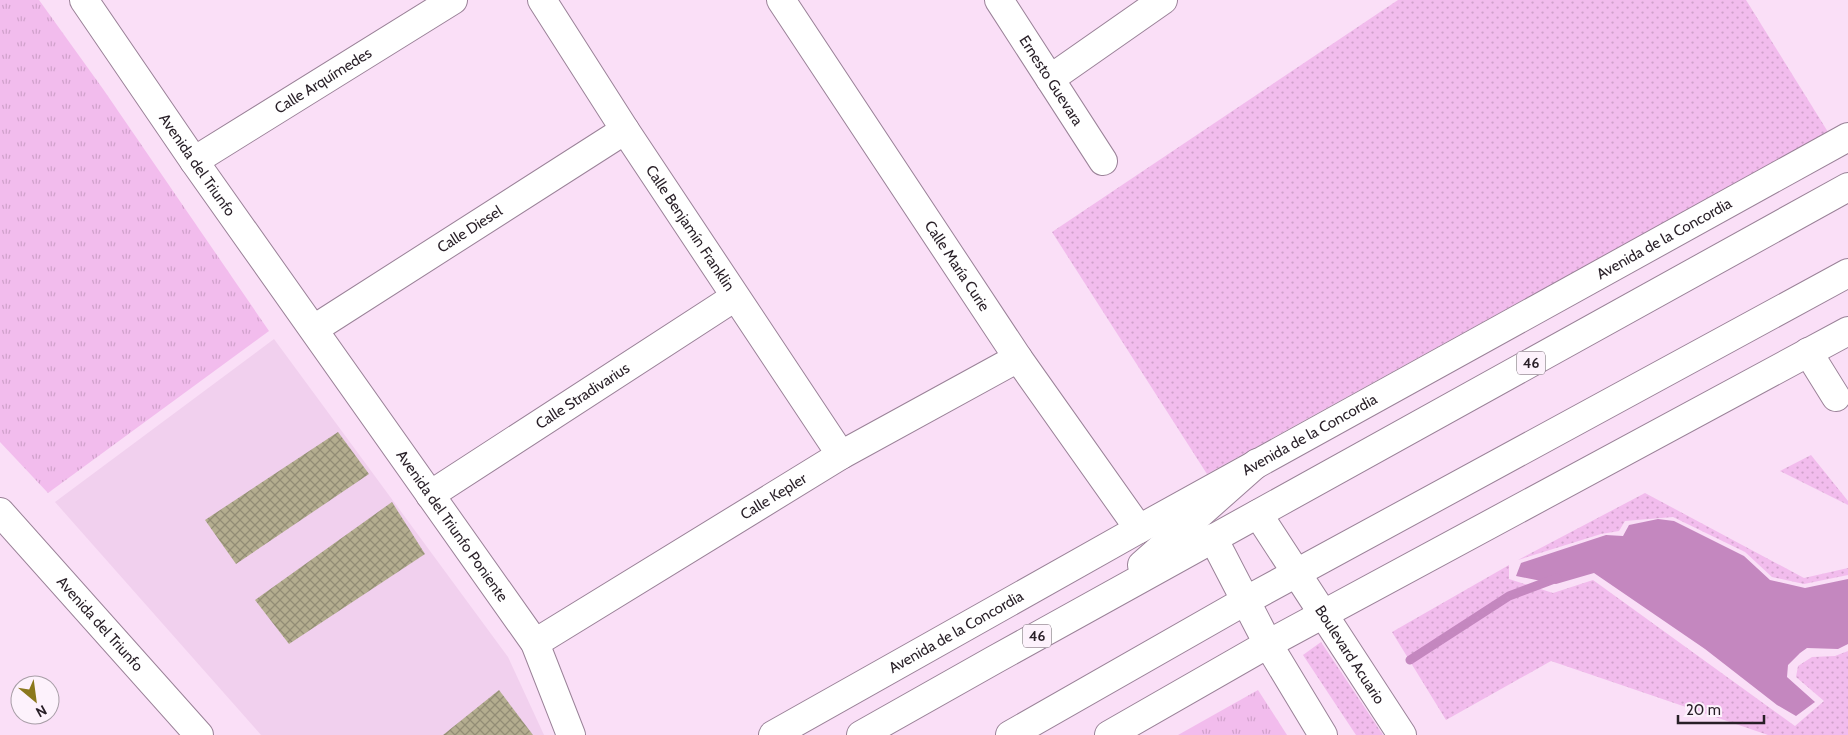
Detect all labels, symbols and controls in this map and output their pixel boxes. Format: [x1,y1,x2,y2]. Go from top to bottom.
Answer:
street label: Ernesto Guevara [1015,32,1087,130]
street label: Calle Arquímedes [271,44,375,118]
street label: Avenida del Triunfo [155,110,239,220]
street label: Calle Benjamín Franklin [642,162,738,294]
street label: Avenida de la Concordia [1593,194,1735,283]
street label: Calle Diesel [434,202,506,257]
street label: Calle María Curie [921,217,994,315]
road number: 46 [1517,352,1545,374]
street label: Calle Stradivarius [532,359,633,433]
street label: Avenida de la Concordia [1239,390,1381,479]
street label: Avenida del Triunfo Poniente [392,447,512,605]
street label: Calle Kepler [737,469,810,524]
street label: Avenida del Triunfo [53,573,147,675]
street label: Avenida de la Concordia [886,587,1027,677]
street label: Boulevard Acuario [1311,602,1388,707]
road number: 46 [1023,624,1051,648]
north arrow [10,675,60,725]
scale bar [1678,692,1764,724]
text: N [33,701,50,722]
text: 20 m [1686,701,1721,719]

